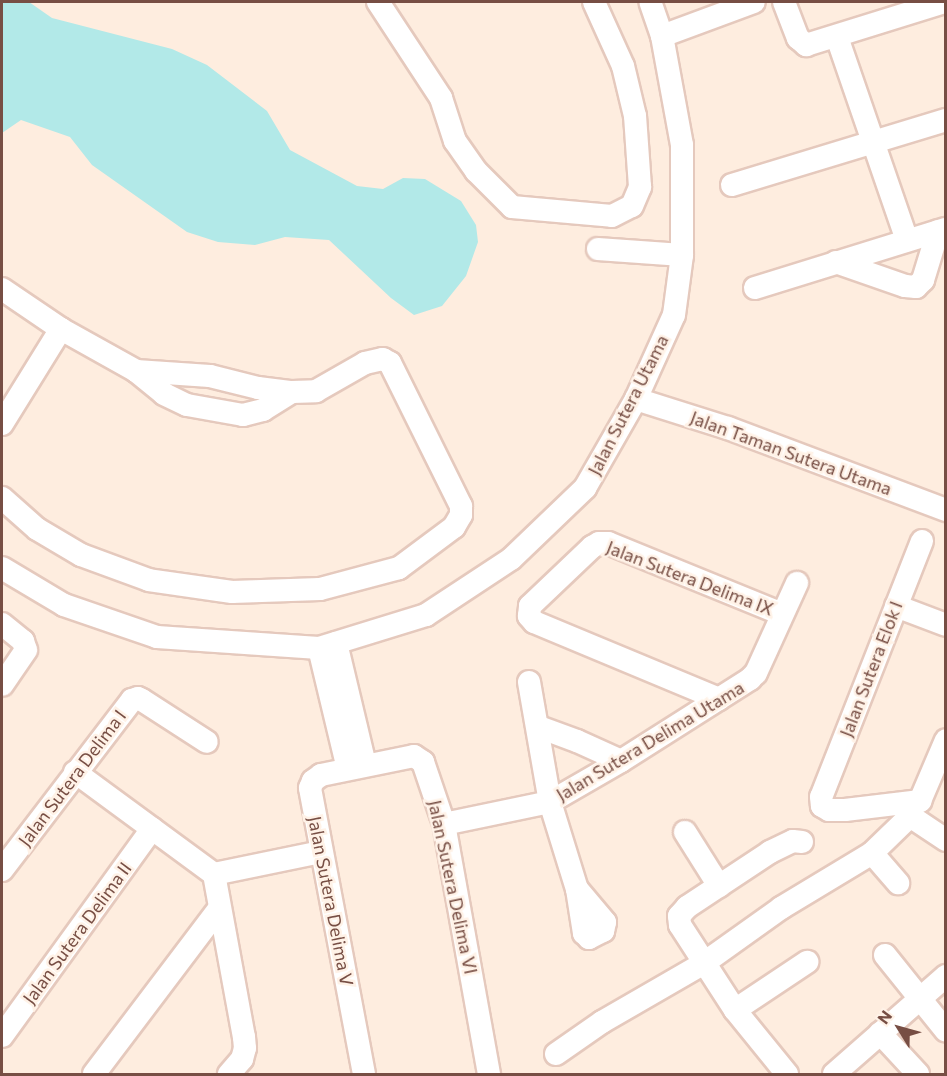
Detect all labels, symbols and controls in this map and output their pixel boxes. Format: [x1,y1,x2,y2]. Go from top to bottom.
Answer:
street label: Jalan Sutera Utama [583,331,673,479]
street label: Jalan Taman Sutera Utama [687,406,895,500]
street label: Jalan Sutera Delima IX [603,536,777,620]
street label: Jalan Sutera Elok I [835,598,907,740]
street label: Jalan Sutera Delima Utama [552,676,748,806]
street label: Jalan Sutera Delima I [14,706,130,850]
street label: Jalan Sutera Delima VI [424,798,482,976]
street label: Jalan Sutera Delima V [304,814,358,988]
street label: Jalan Sutera Delima II [18,858,136,1008]
north arrow [869,998,929,1058]
text: N [873,1006,895,1027]

